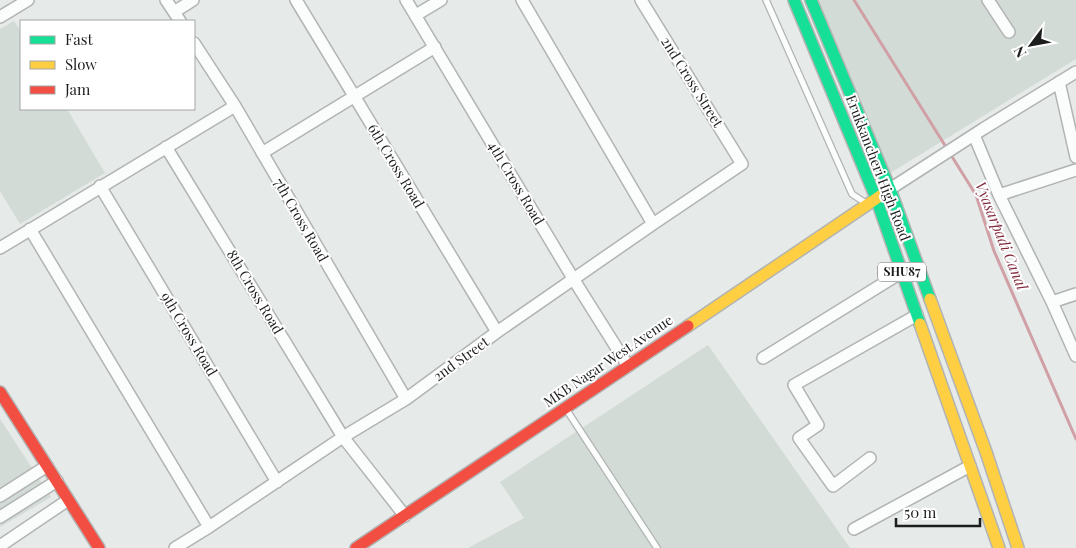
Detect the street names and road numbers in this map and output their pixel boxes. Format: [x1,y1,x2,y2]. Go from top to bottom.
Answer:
street label: 2nd Cross Street [657,33,728,132]
street label: Erukkancheri High Road [842,92,915,243]
street label: 6th Cross Road [364,120,429,211]
street label: 4th Cross Road [484,137,549,228]
street label: 7th Cross Road [270,175,333,265]
street label: 8th Cross Road [223,246,288,337]
road number: SHU87 [878,262,926,282]
street label: 9th Cross Road [157,288,222,379]
street label: MKB Nagar West Avenue [539,310,676,411]
street label: 2nd Street [429,331,493,385]

